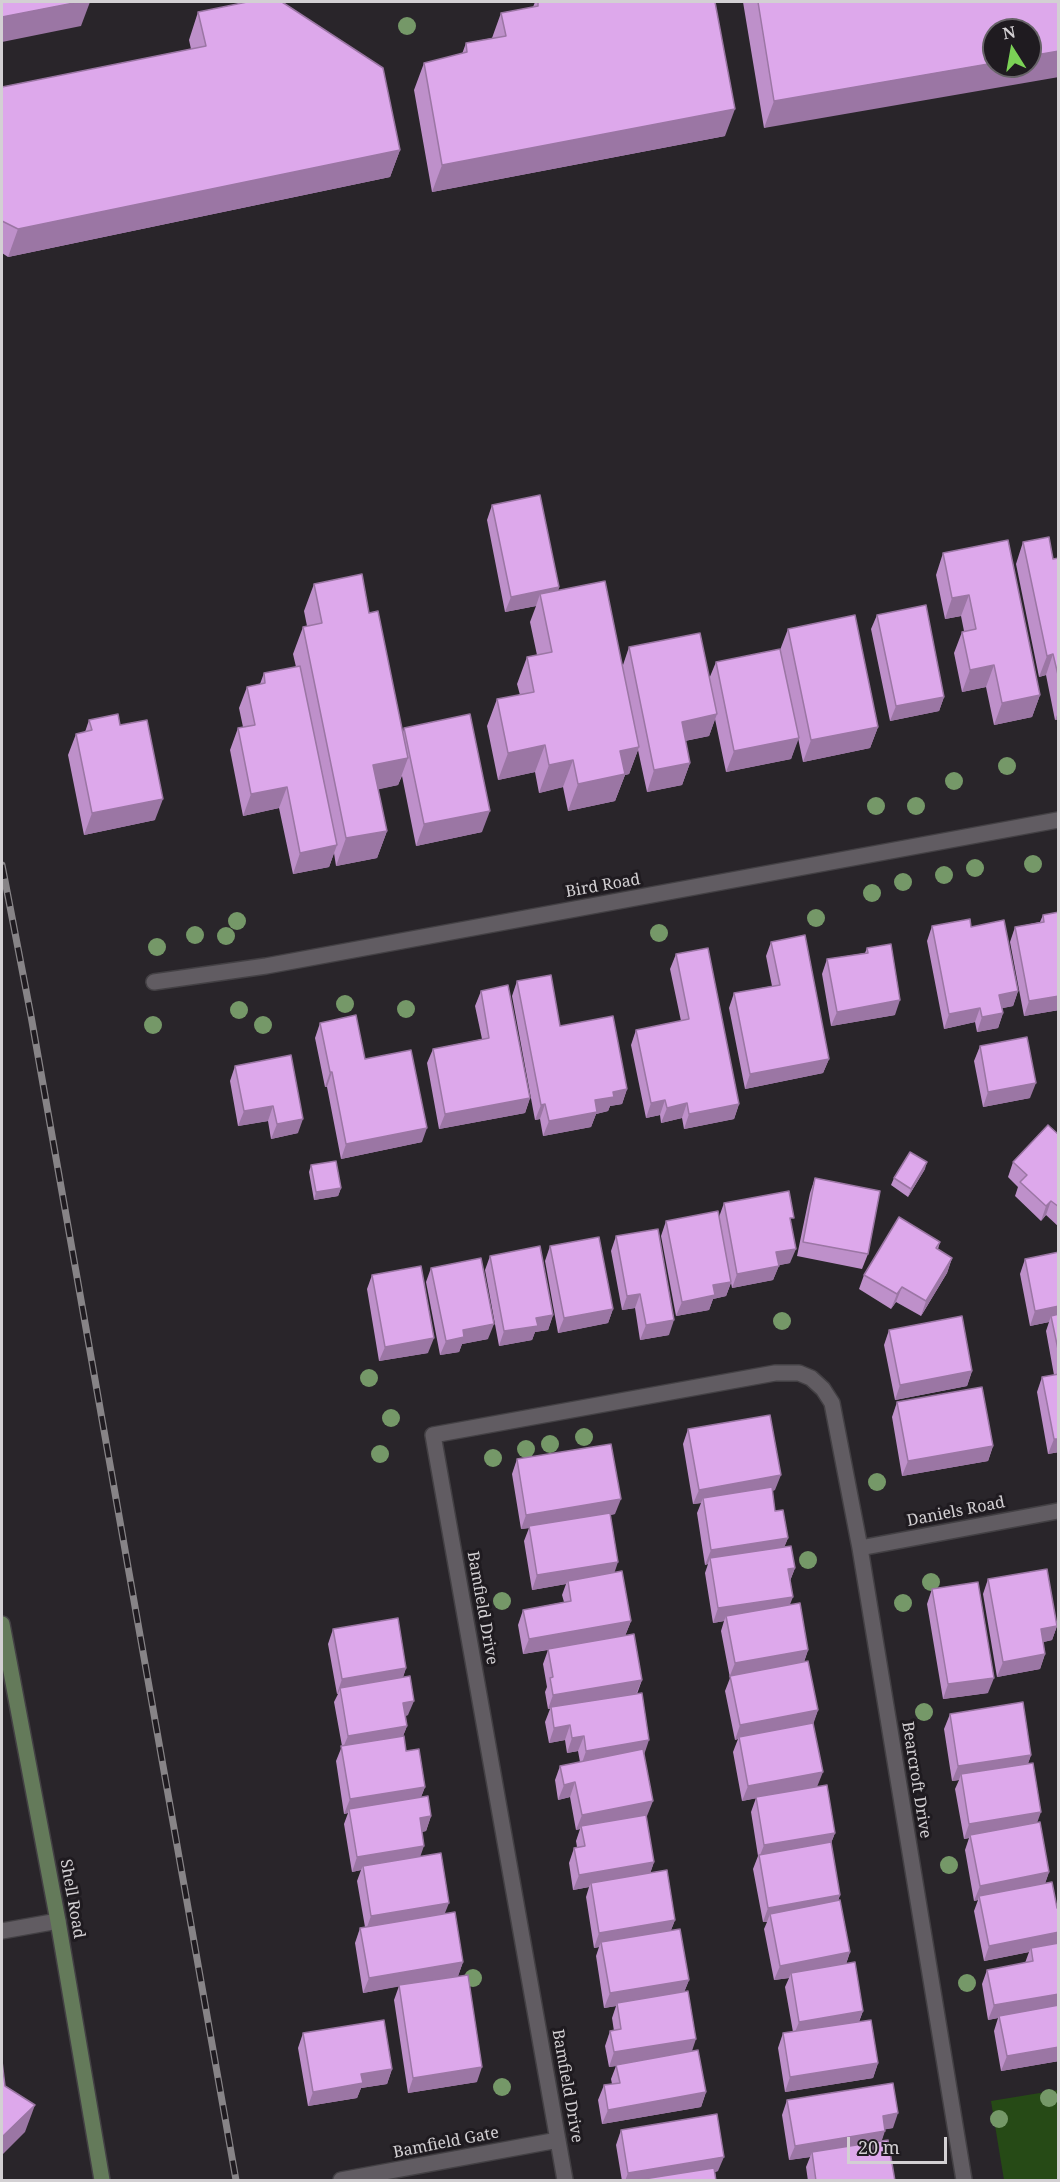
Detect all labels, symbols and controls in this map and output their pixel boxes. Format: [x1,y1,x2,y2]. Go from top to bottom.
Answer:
north arrow [982,18,1042,78]
text: N [1001,20,1017,44]
street label: Bird Road [564,870,642,902]
street label: Daniels Road [905,1493,1007,1531]
street label: Bamfield Drive [463,1550,501,1666]
street label: Bearcroft Drive [897,1720,935,1840]
street label: Shell Road [56,1858,88,1940]
street label: Bamfield Drive [548,2028,586,2144]
street label: Bamfield Gate [391,2123,501,2163]
scale bar [850,2125,950,2163]
text: 20 m [858,2135,900,2159]

